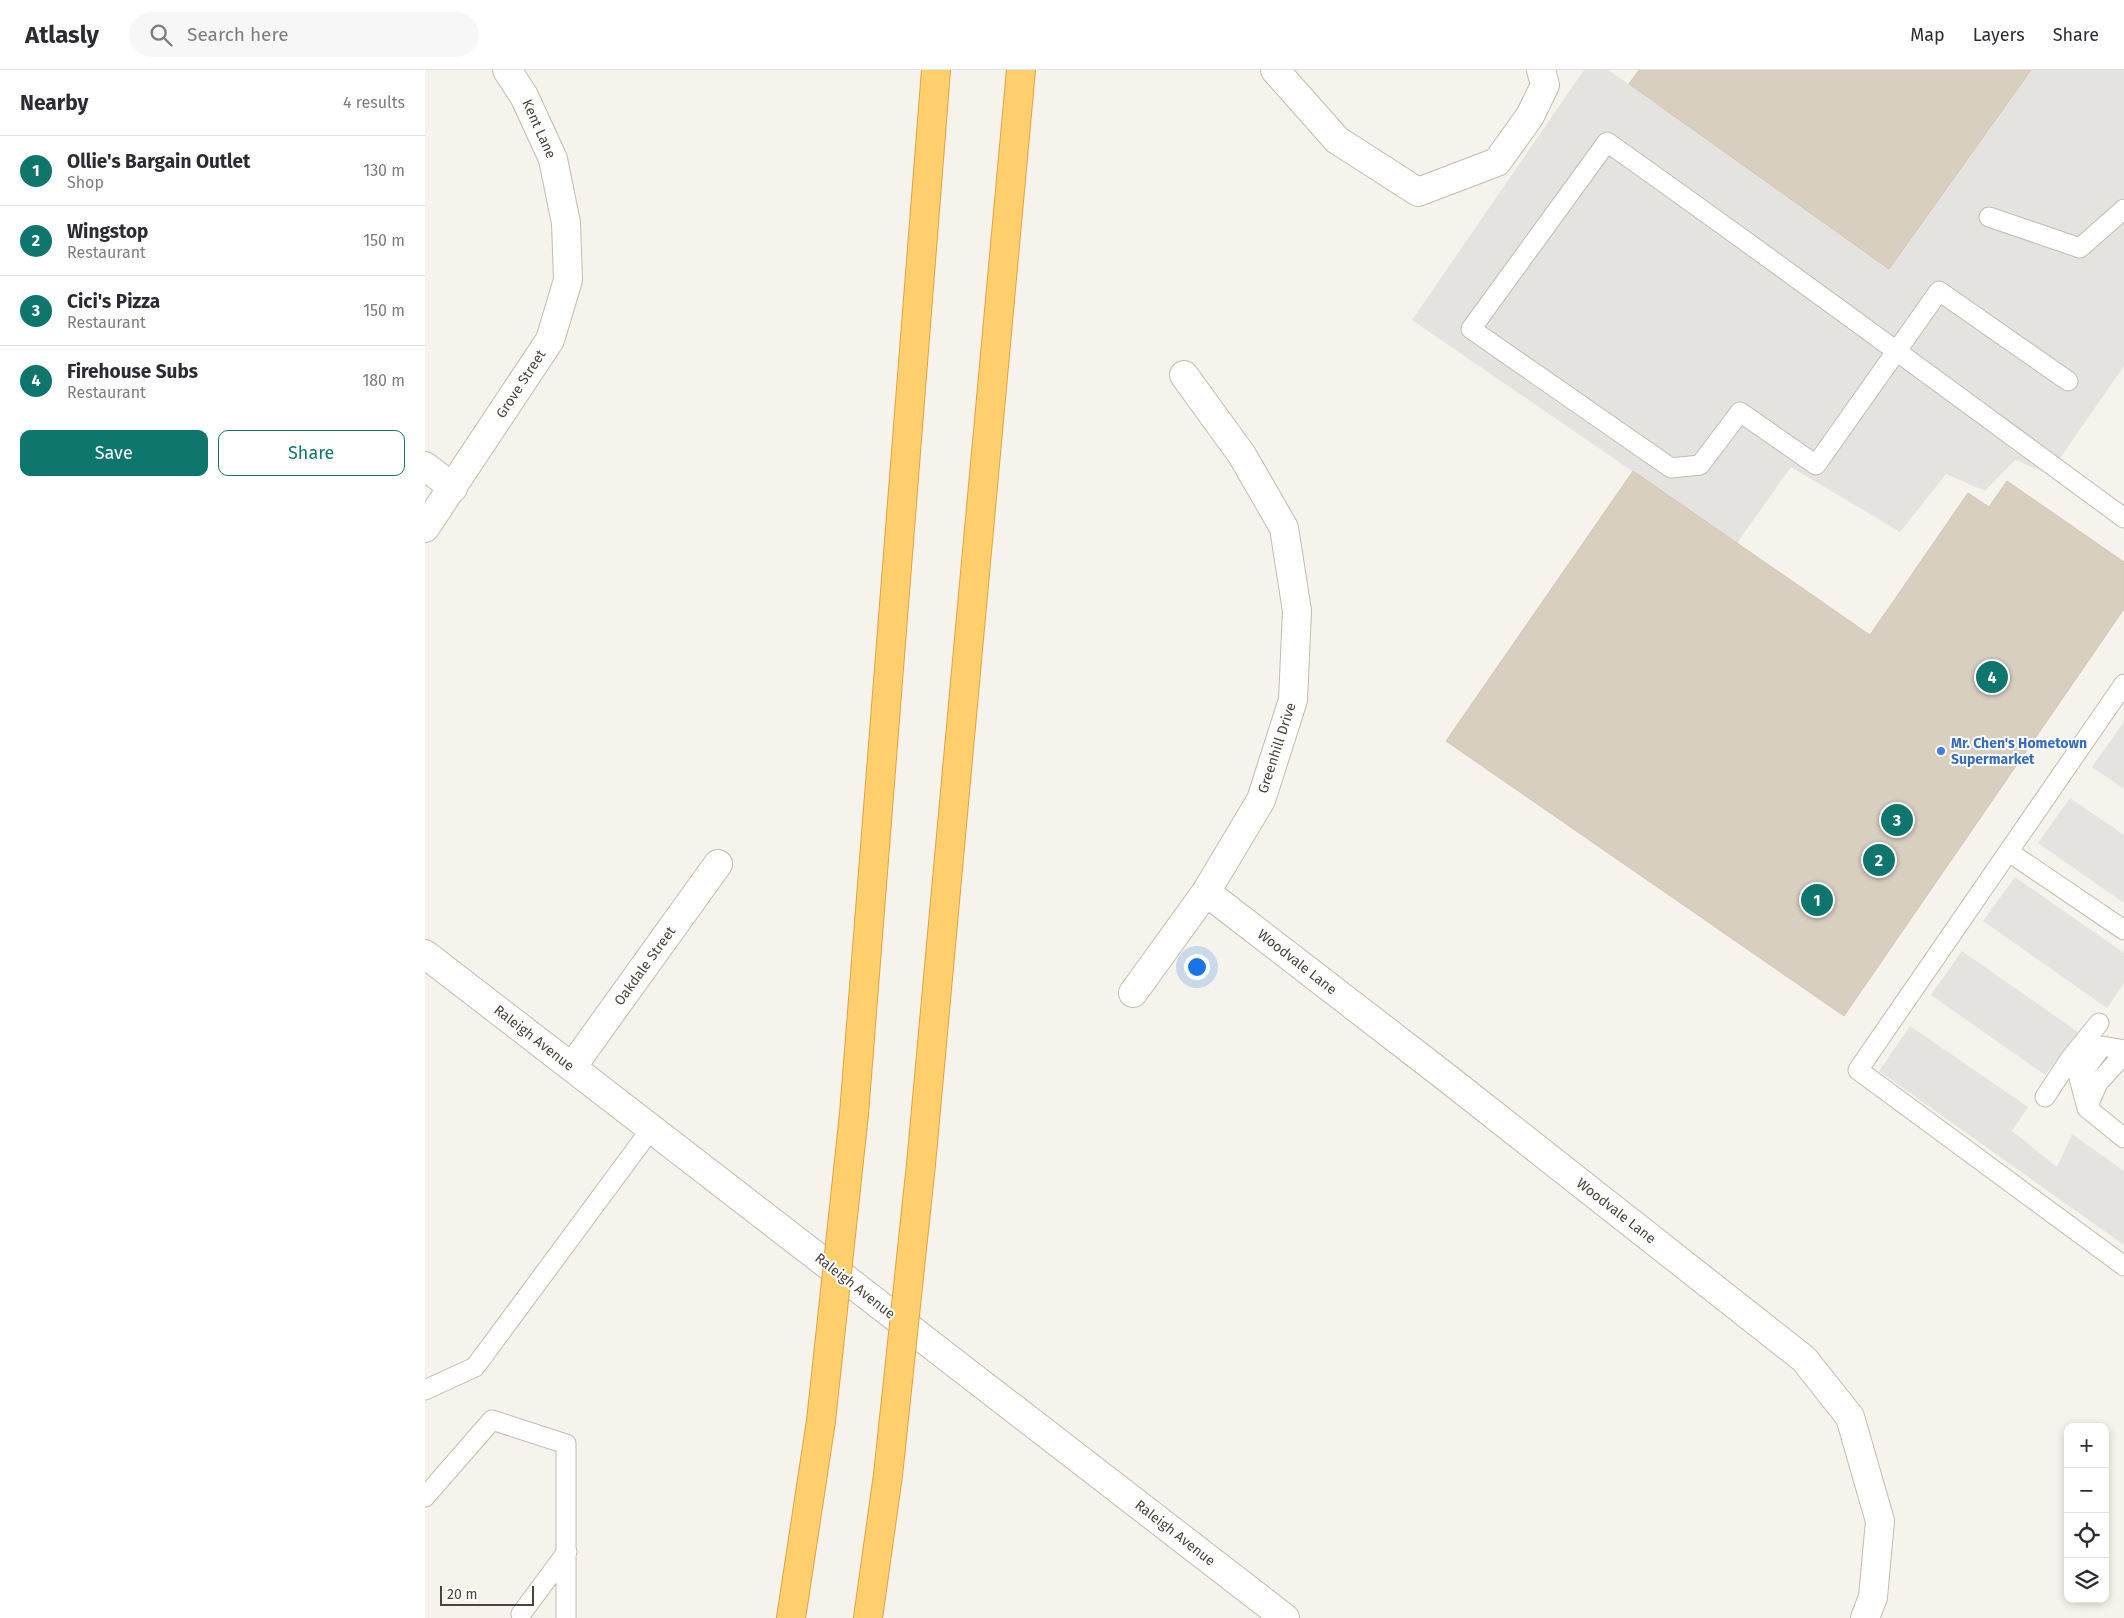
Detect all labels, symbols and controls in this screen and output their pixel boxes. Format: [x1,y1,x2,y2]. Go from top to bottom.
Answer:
search box [129,12,479,57]
text: Atlasly [25,21,99,49]
icon: search [147,21,175,49]
text: Search here [187,23,289,46]
text: Map [1910,24,1945,46]
text: Layers [1973,24,2025,46]
text: Share [2053,24,2099,46]
text: Nearby [20,90,88,116]
text: 4 results [343,93,405,112]
street label: Kent Lane [518,97,560,161]
text: Ollie's Bargain Outlet [67,150,250,173]
text: 1 [32,161,40,180]
text: 130 m [363,161,405,180]
text: Shop [67,173,104,192]
text: Wingstop [67,220,148,243]
text: 2 [32,231,40,250]
text: 150 m [363,231,405,250]
text: Restaurant [67,243,146,262]
text: Cici's Pizza [67,290,160,313]
text: 3 [32,301,40,320]
text: 150 m [363,301,405,320]
text: Restaurant [67,313,146,332]
street label: Grove Street [493,346,550,421]
text: Firehouse Subs [67,360,198,383]
text: 4 [31,371,41,390]
text: 180 m [362,371,405,390]
text: Restaurant [67,383,146,402]
button: Save [20,430,208,476]
button: Share [218,430,405,476]
pin: 4 [1976,658,2008,696]
street label: Greenhill Drive [1254,701,1300,795]
place label: Mr. Chen's Hometown Supermarket [1951,735,2087,768]
marker: Mr. Chen's Hometown Supermarket [1935,745,1947,757]
pin: 3 [1881,801,1913,839]
pin: 2 [1863,841,1895,879]
pin: 1 [1801,881,1833,919]
street label: Oakdale Street [611,922,680,1009]
street label: Woodvale Lane [1254,926,1340,998]
your location [1184,954,1210,980]
street label: Raleigh Avenue [491,1001,577,1075]
street label: Woodvale Lane [1573,1175,1659,1247]
street label: Raleigh Avenue [812,1249,898,1323]
map controls [2064,1423,2109,1603]
button: + [2064,1423,2109,1468]
button: − [2064,1468,2109,1513]
street label: Raleigh Avenue [1132,1496,1218,1570]
button: locate [2064,1513,2109,1558]
button: layers [2064,1558,2109,1603]
scale bar [440,1583,534,1606]
text: 20 m [447,1586,477,1603]

